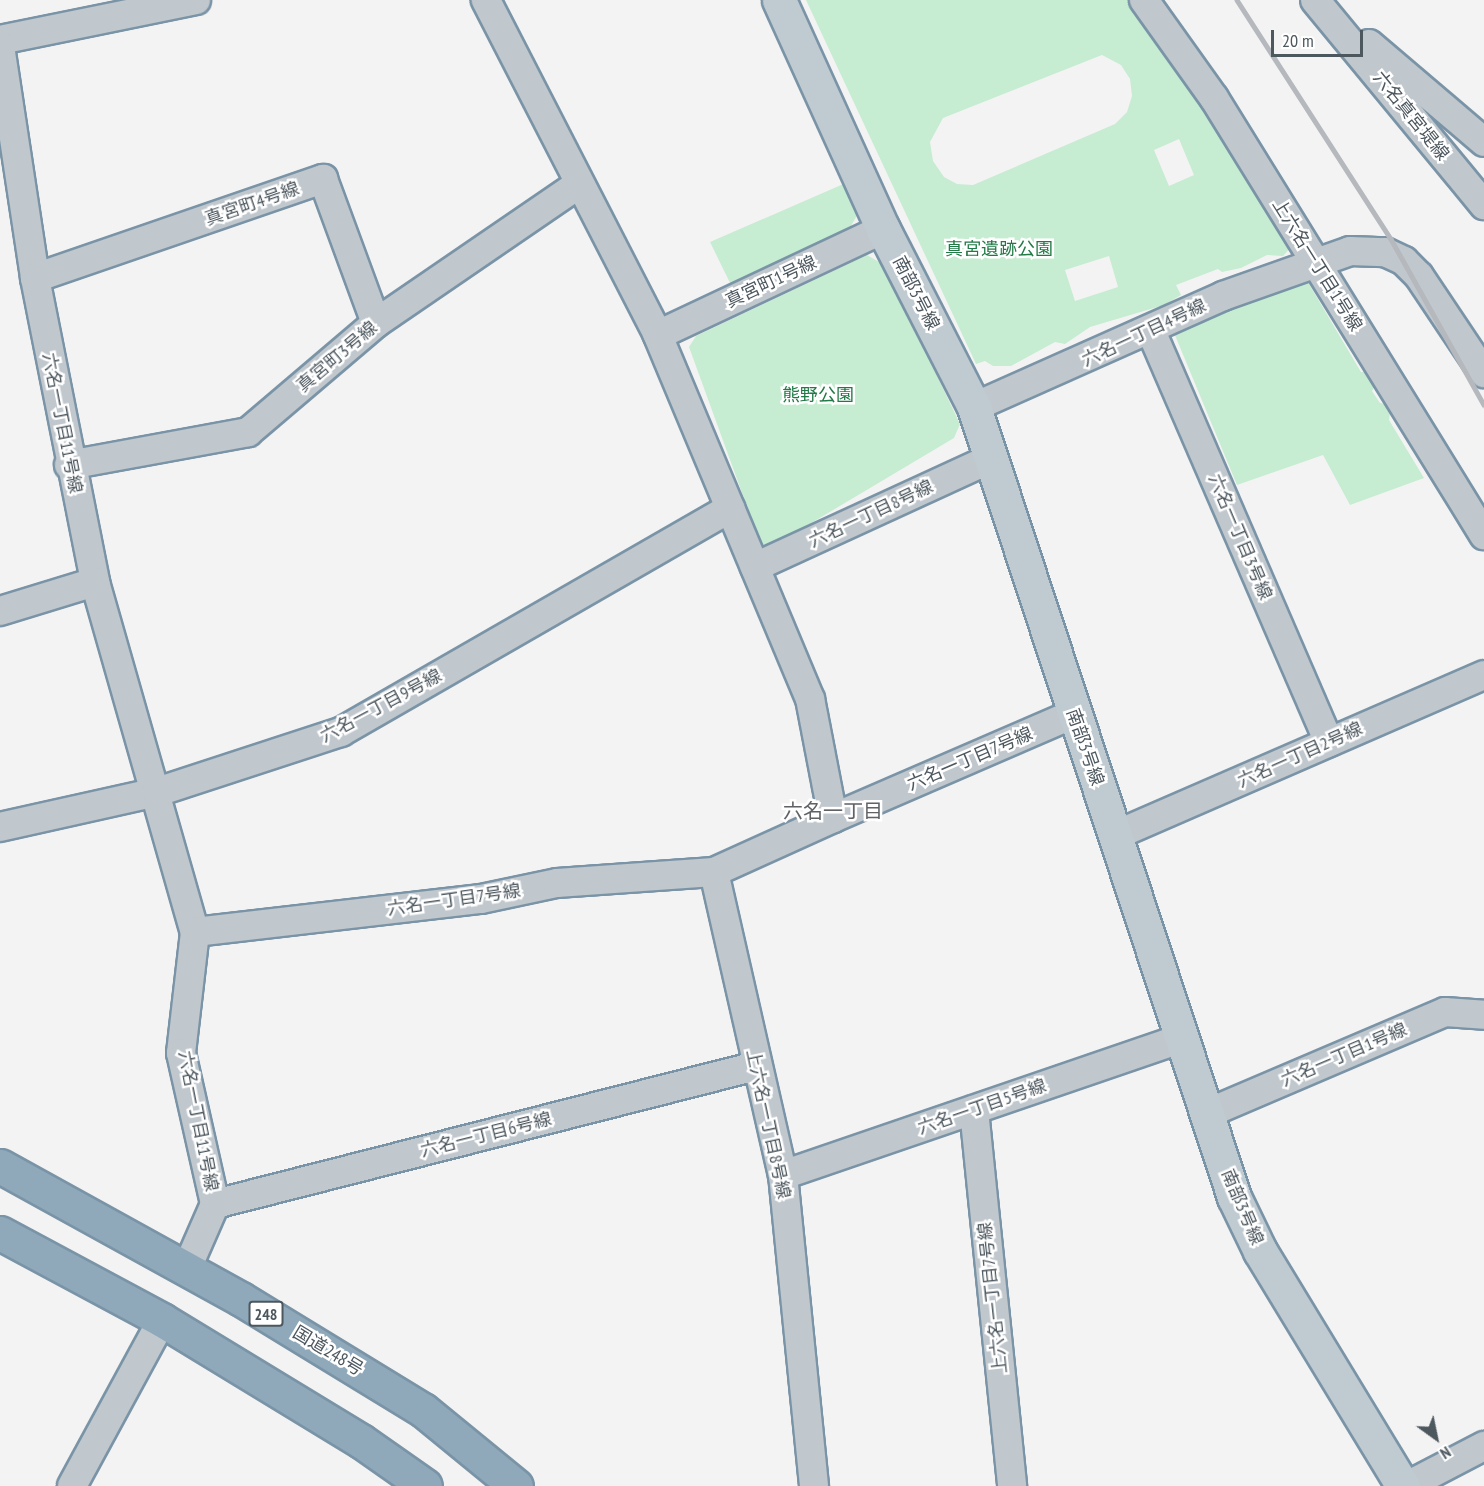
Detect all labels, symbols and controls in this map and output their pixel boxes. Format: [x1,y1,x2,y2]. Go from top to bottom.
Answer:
scale bar [1274,18,1366,56]
text: 20 m [1282,29,1314,52]
street label: 六名真宮堤線 [1369,67,1453,165]
street label: 真宮町4号線 [202,178,302,230]
street label: 上六名一丁目1号線 [1268,195,1366,335]
park label: 真宮遺跡公園 [945,238,1053,260]
street label: 真宮町1号線 [722,251,820,313]
street label: 南部3号線 [888,252,944,334]
street label: 六名一丁目4号線 [1079,295,1209,371]
street label: 真宮町3号線 [292,317,382,397]
street label: 六名一丁目11号線 [38,351,86,495]
park label: 熊野公園 [782,384,854,406]
street label: 六名一丁目3号線 [1204,471,1276,603]
street label: 六名一丁目8号線 [806,476,936,552]
street label: 六名一丁目9号線 [317,665,445,747]
street label: 南部3号線 [1062,706,1108,788]
street label: 六名一丁目2号線 [1234,718,1366,792]
street label: 六名一丁目7号線 [904,723,1036,795]
district label: 六名一丁目 [783,799,883,823]
street label: 六名一丁目7号線 [386,880,522,920]
street label: 六名一丁目1号線 [1278,1019,1410,1091]
street label: 上六名一丁目8号線 [742,1047,794,1201]
street label: 六名一丁目11号線 [174,1049,222,1193]
street label: 六名一丁目5号線 [915,1075,1049,1139]
street label: 六名一丁目6号線 [418,1108,554,1162]
street label: 南部3号線 [1216,1166,1268,1248]
street label: 上六名一丁目7号線 [974,1221,1012,1375]
road number: 248 [248,1301,284,1327]
street label: 国道248号 [289,1322,367,1380]
north arrow [1406,1408,1466,1468]
text: N [1437,1442,1455,1464]

